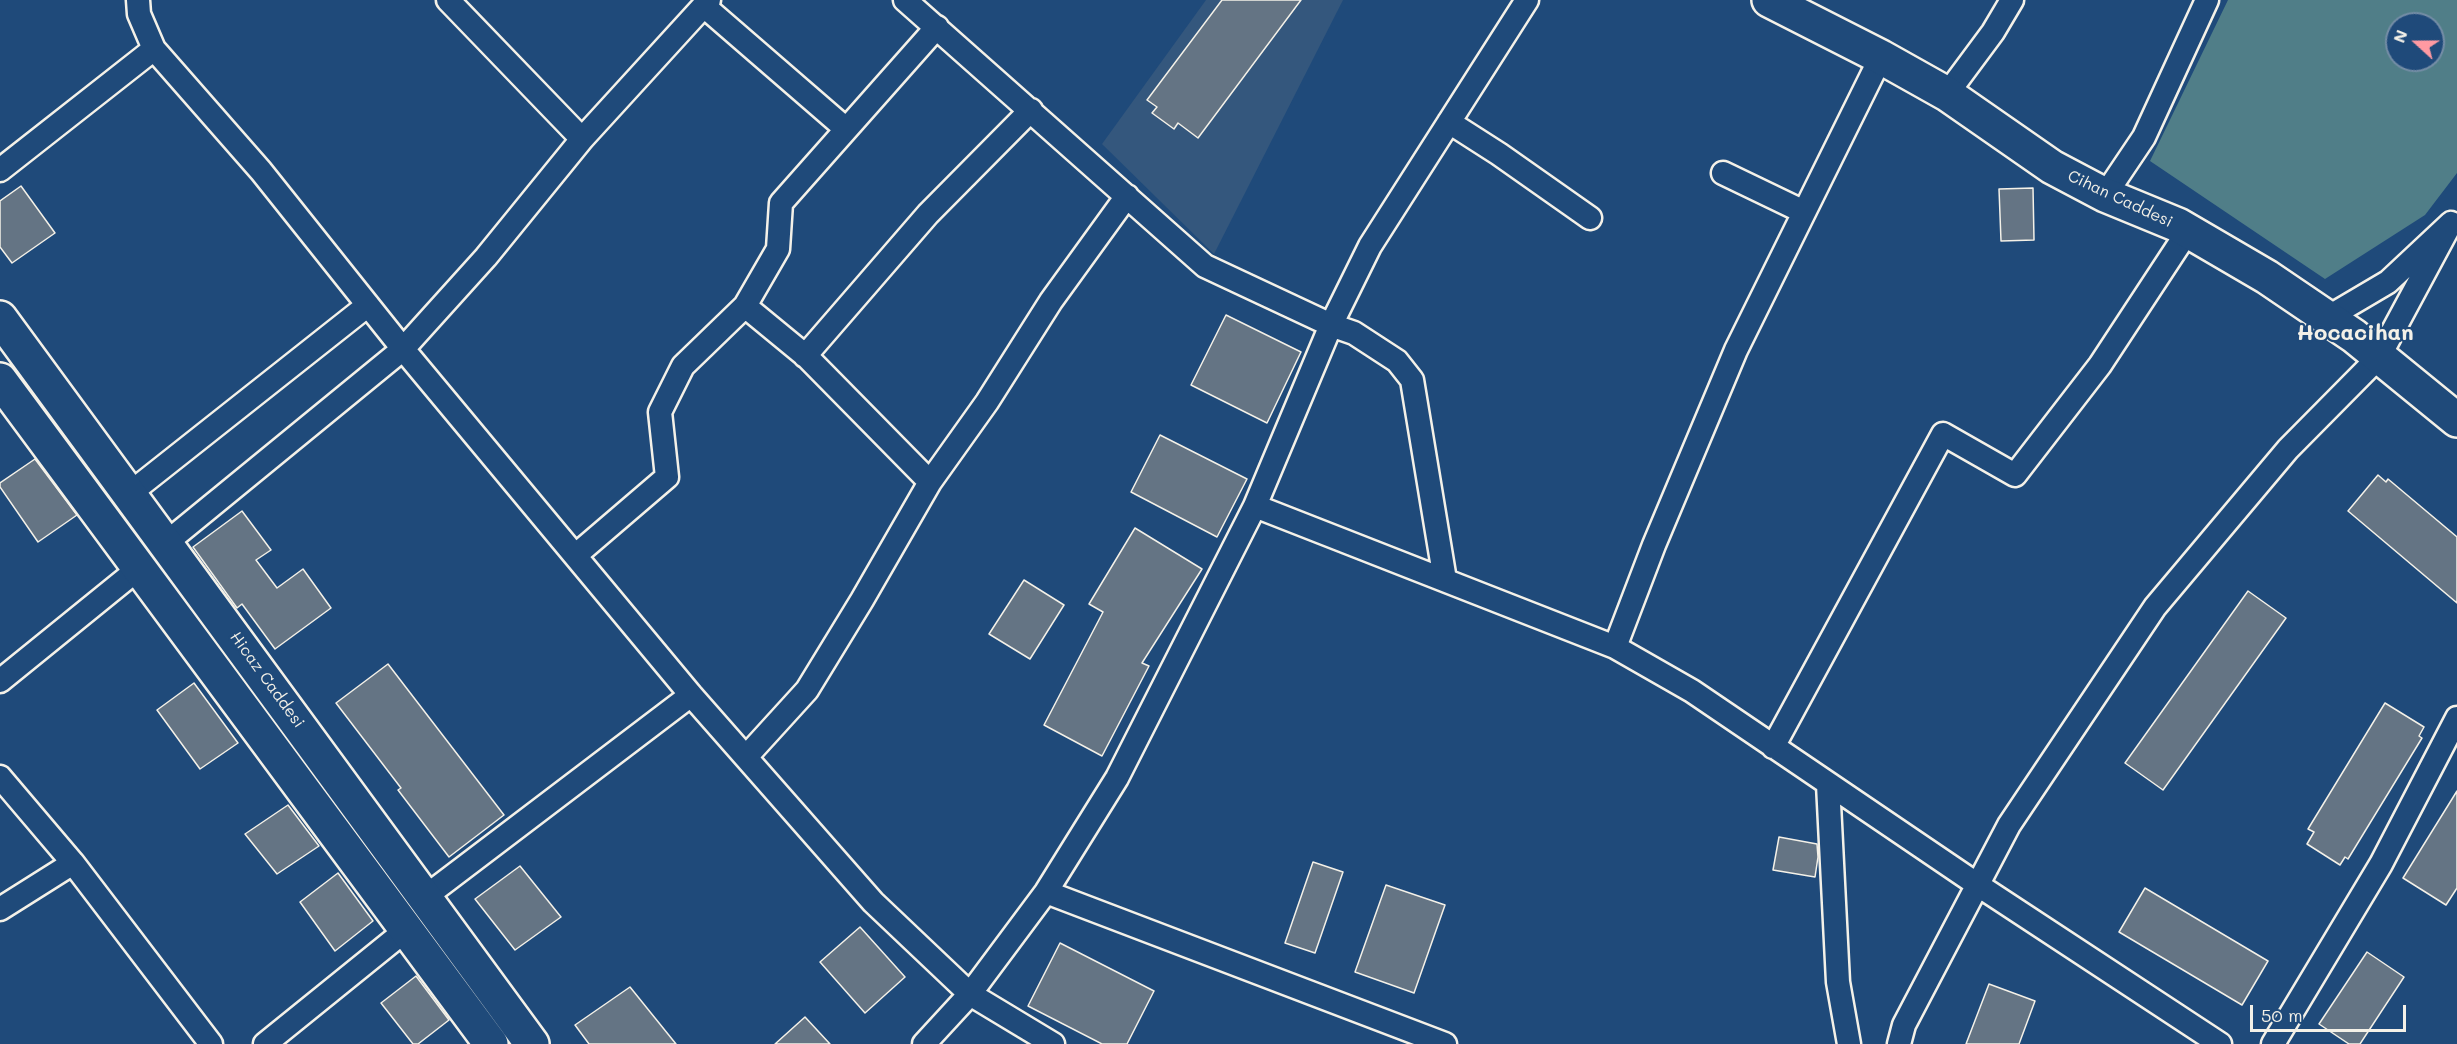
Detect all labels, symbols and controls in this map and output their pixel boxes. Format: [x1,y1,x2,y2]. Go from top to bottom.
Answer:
north arrow [2385,12,2445,72]
text: N [2388,27,2412,46]
street label: Cihan Caddesi [2064,166,2176,232]
district label: Hocacihan [2296,320,2414,346]
street label: Hicaz Caddesi [226,628,308,732]
scale bar [2253,993,2409,1031]
text: 50 m [2261,1003,2303,1027]

